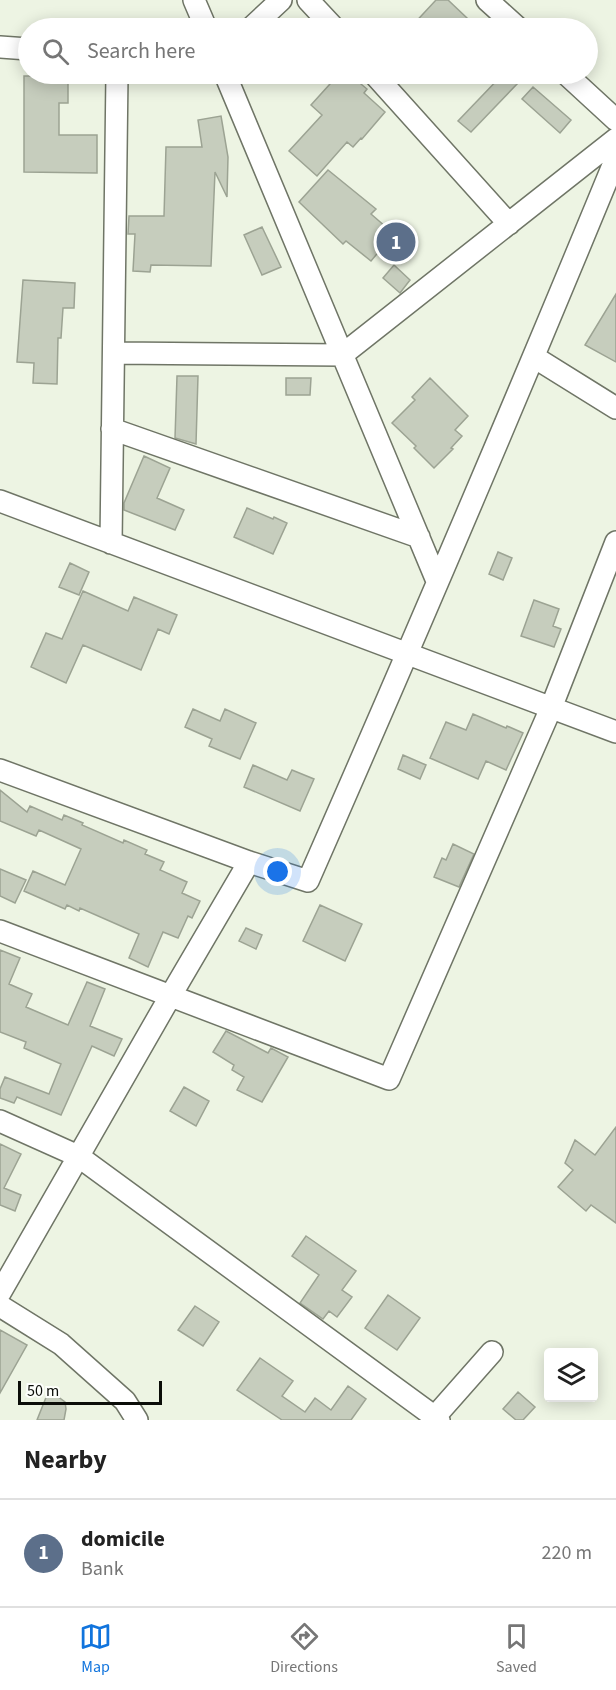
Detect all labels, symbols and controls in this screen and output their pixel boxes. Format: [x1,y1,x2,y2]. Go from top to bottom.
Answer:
search box [18,18,598,84]
icon: search [39,35,72,68]
text: Search here [87,35,195,67]
pin: 1 [376,220,416,264]
your location [263,857,292,886]
map controls [544,1348,598,1402]
button: layers [544,1348,598,1402]
scale bar [18,1378,162,1406]
text: 50 m [27,1380,59,1402]
text: Nearby [24,1441,107,1478]
text: domicile [81,1523,165,1555]
text: 1 [38,1539,49,1567]
text: 220 m [542,1539,592,1567]
text: Bank [81,1555,124,1583]
tab: Map [79,1620,112,1678]
tab: Directions [270,1620,338,1678]
tab: Saved [496,1620,537,1678]

